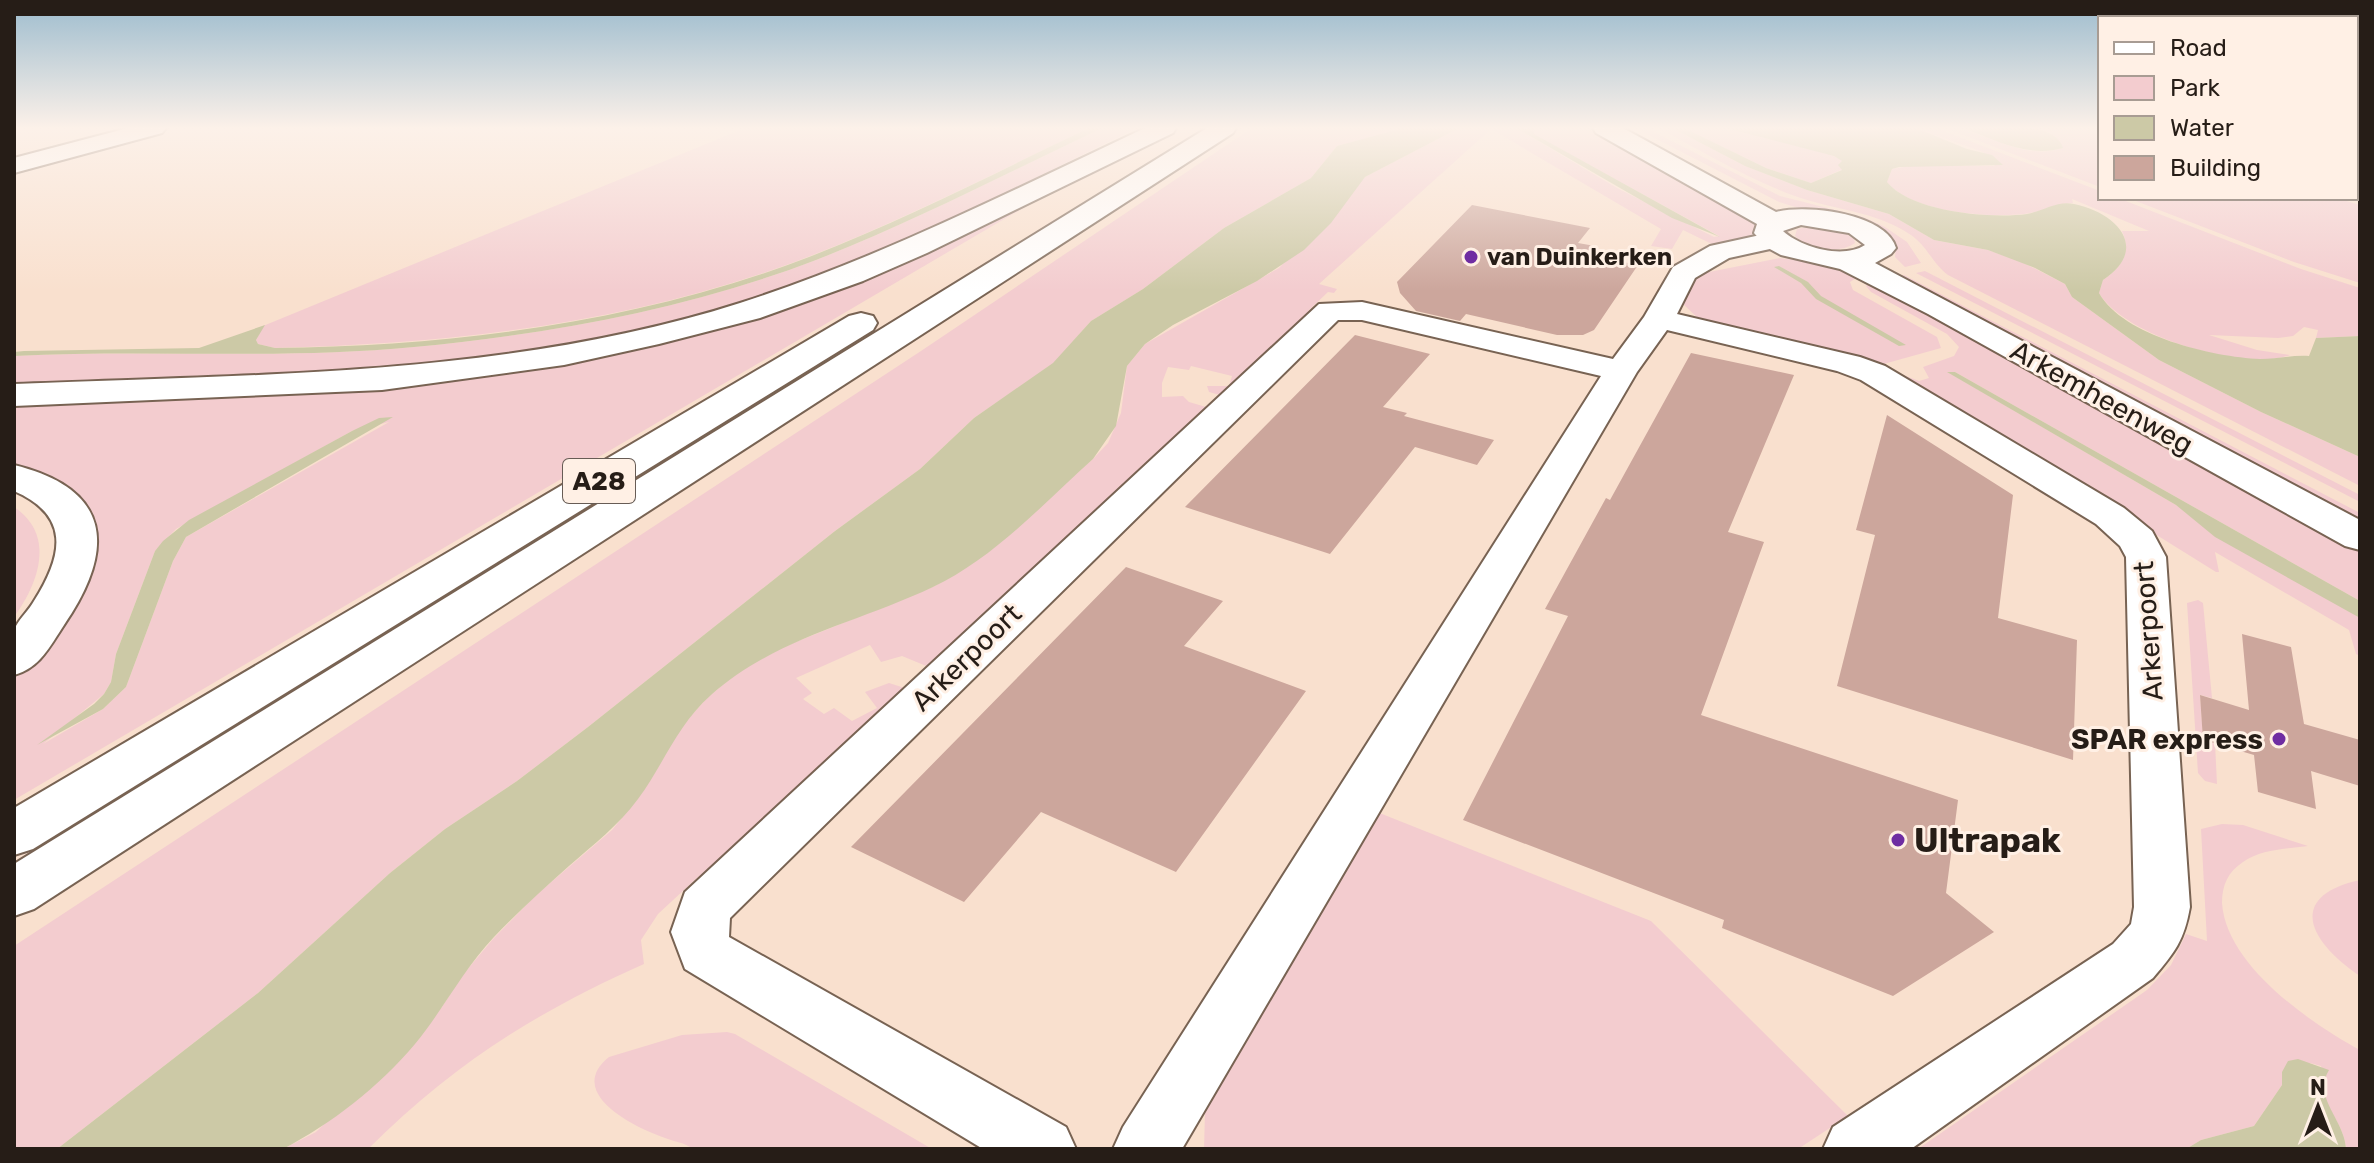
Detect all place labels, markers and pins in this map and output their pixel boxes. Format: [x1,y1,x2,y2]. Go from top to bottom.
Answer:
place label: van Duinkerken [1487,243,1672,271]
marker: van Duinkerken [1462,248,1480,266]
place label: SPAR express [2071,723,2263,756]
marker: SPAR express [2270,730,2288,748]
place label: Ultrapak [1914,820,2061,861]
marker: Ultrapak [1889,831,1907,849]

